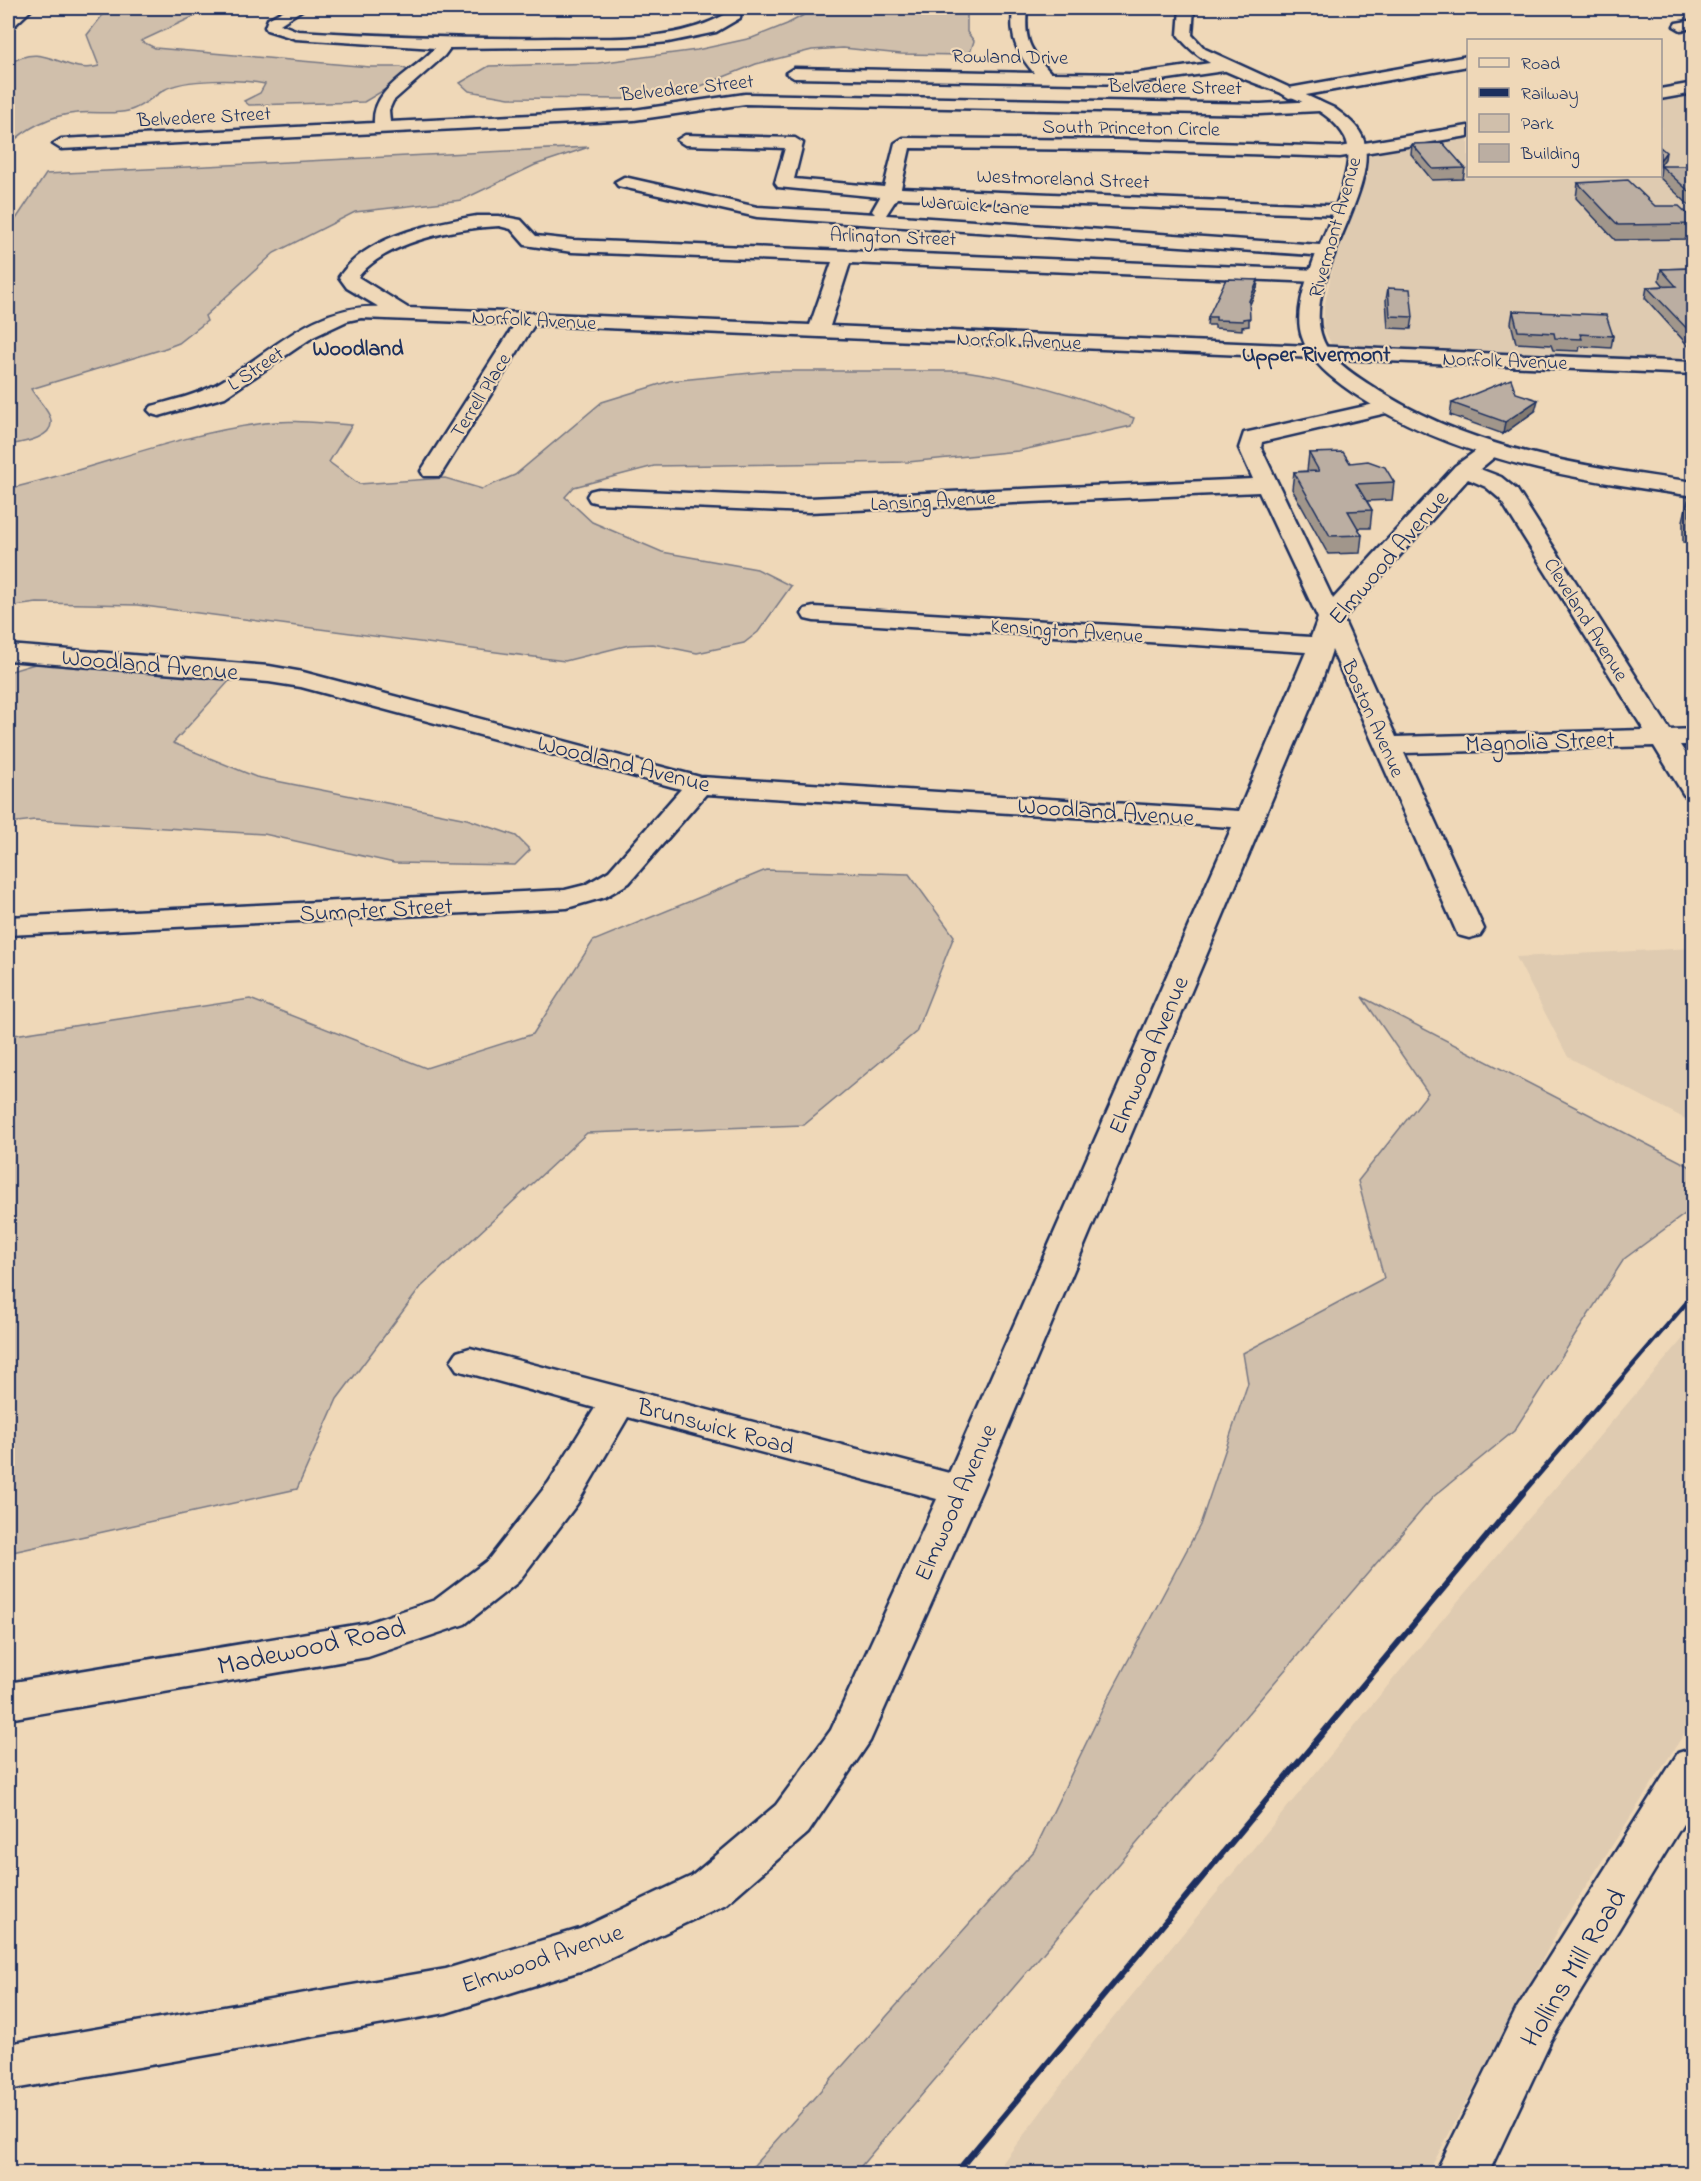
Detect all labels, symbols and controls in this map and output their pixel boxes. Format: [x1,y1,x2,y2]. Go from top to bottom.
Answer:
legend [1467,39,1662,177]
street label: Rowland Drive [952,43,1068,74]
text: Road [1521,52,1560,78]
street label: Belvedere Street [618,68,756,111]
street label: Belvedere Street [1107,73,1242,104]
text: Railway [1521,82,1578,108]
street label: Belvedere Street [136,101,272,137]
text: Park [1521,112,1554,138]
street label: South Princeton Circle [1042,113,1220,146]
text: Building [1520,142,1580,169]
street label: Rivermont Avenue [1302,154,1370,302]
street label: Westmoreland Street [976,163,1150,198]
street label: Warwick Lane [920,188,1030,225]
street label: Arlington Street [829,222,957,256]
street label: Norfolk Avenue [471,304,597,339]
street label: Norfolk Avenue [956,326,1082,359]
district label: Woodland [312,334,404,366]
street label: L Street [222,340,291,400]
district label: Upper Rivermont [1242,340,1391,372]
street label: Norfolk Avenue [1442,346,1568,379]
street label: Terrell Place [444,348,520,445]
street label: Elmwood Avenue [1321,483,1459,634]
street label: Lansing Avenue [870,485,997,521]
street label: Cleveland Avenue [1535,553,1634,688]
street label: Kensington Avenue [989,613,1144,653]
street label: Woodland Avenue [60,641,240,692]
street label: Boston Avenue [1332,655,1411,782]
street label: Magnolia Street [1465,723,1616,764]
street label: Woodland Avenue [533,727,714,804]
street label: Woodland Avenue [1016,790,1196,837]
street label: Sumpter Street [299,890,454,933]
street label: Elmwood Avenue [1101,971,1200,1141]
street label: Brunswick Road [632,1390,798,1466]
street label: Elmwood Avenue [907,1419,1008,1587]
street label: Madewood Road [214,1608,410,1688]
street label: Hollins Mill Road [1511,1881,1639,2056]
street label: Elmwood Avenue [457,1916,629,2004]

